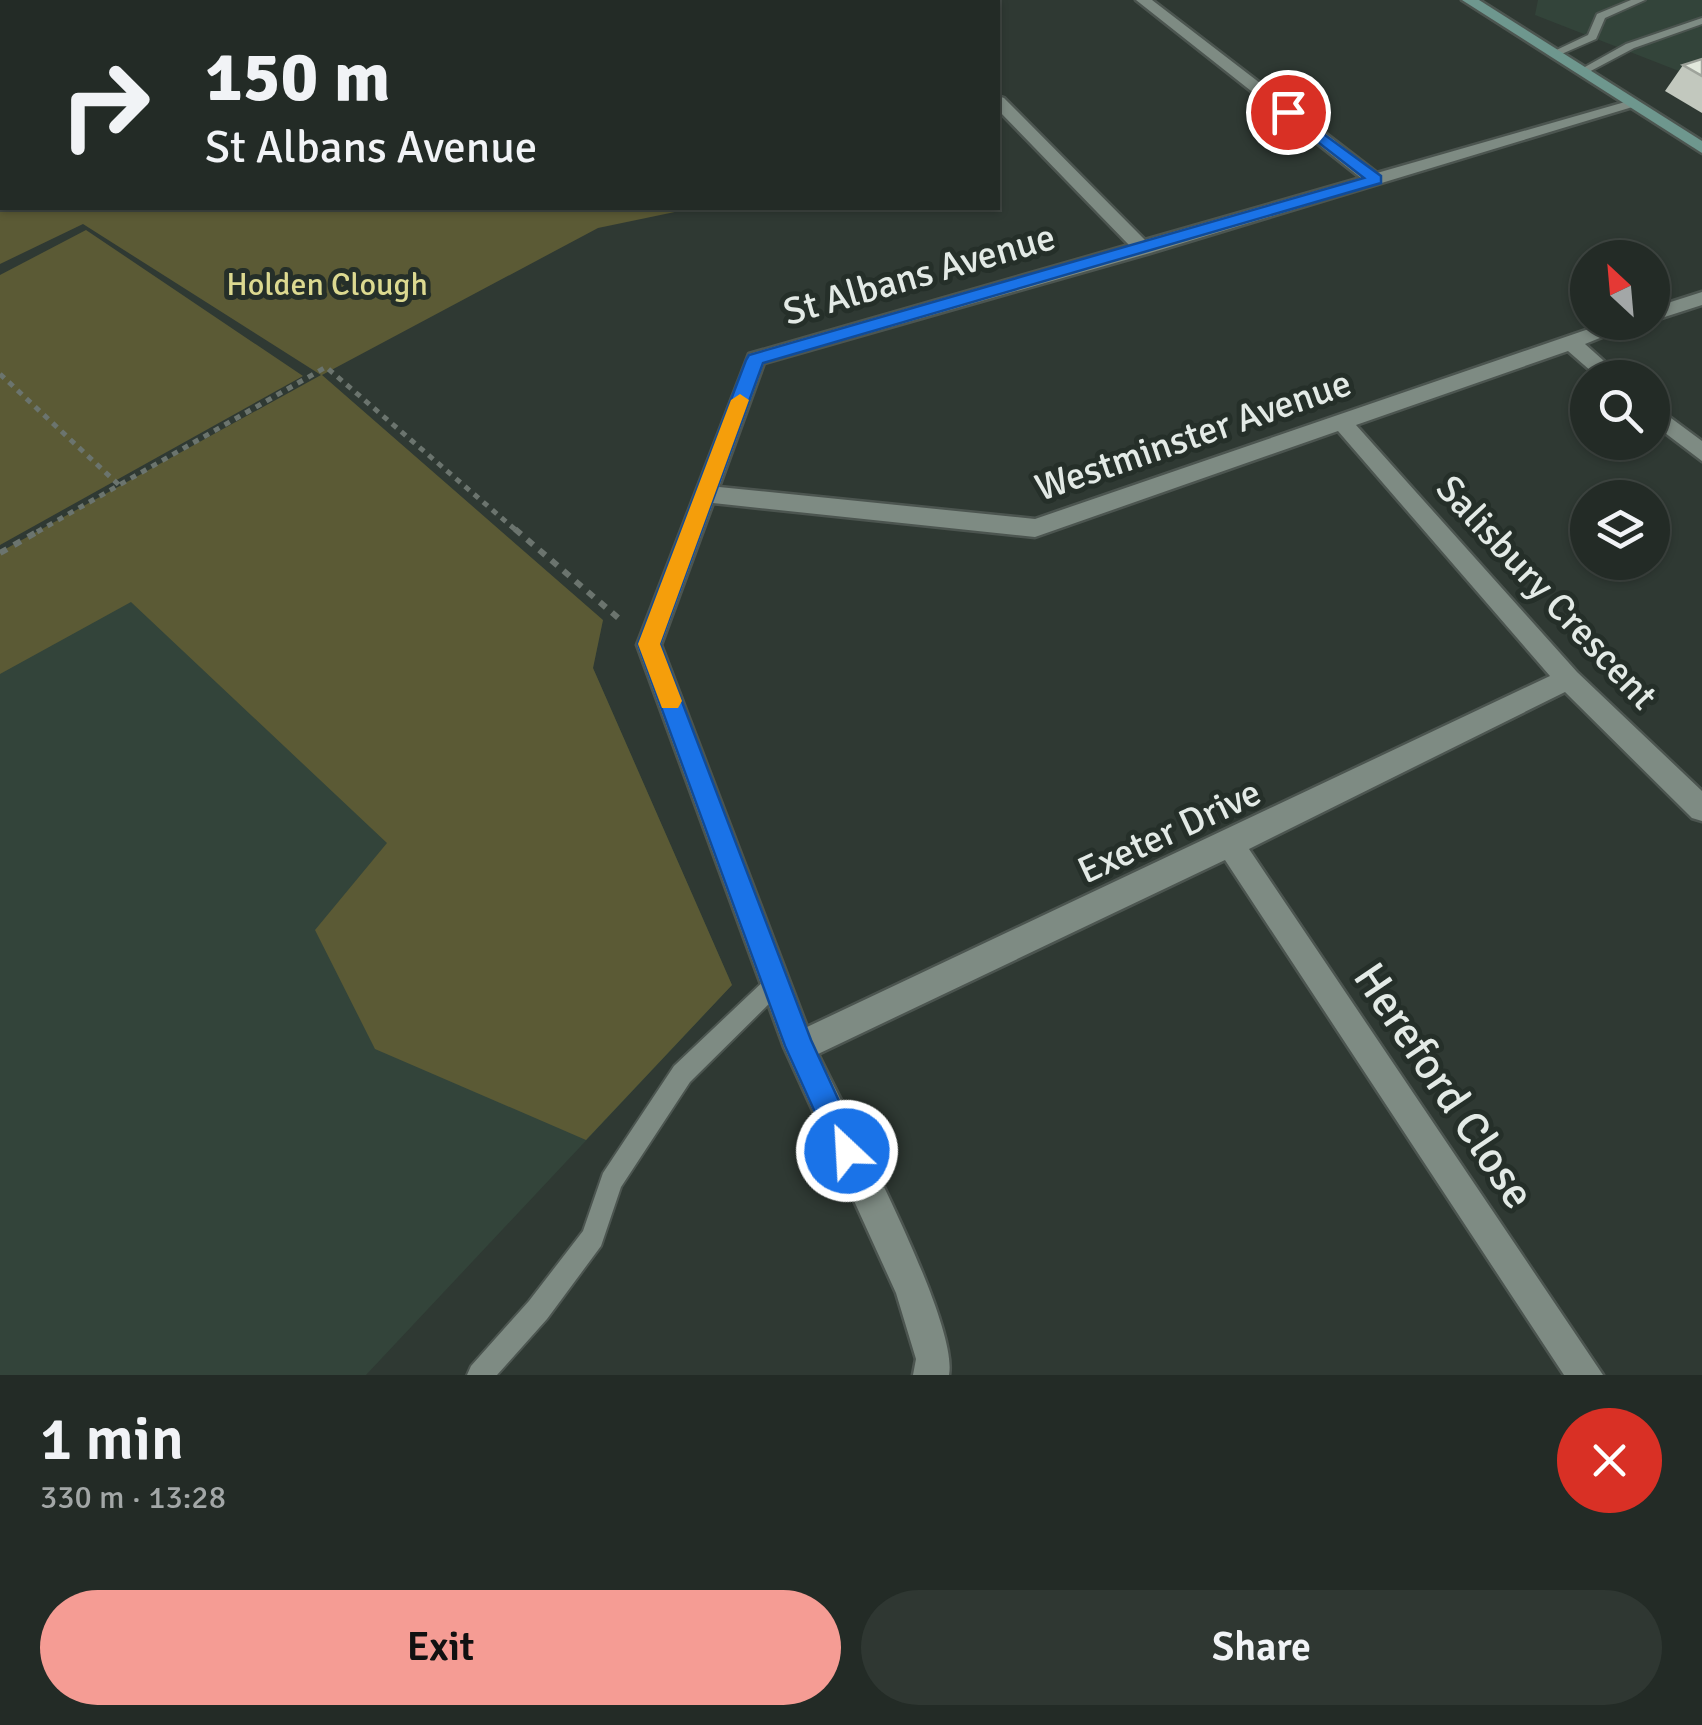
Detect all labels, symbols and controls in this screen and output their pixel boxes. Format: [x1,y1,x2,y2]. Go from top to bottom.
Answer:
text: 150 m [205,34,390,120]
icon: right [40,40,170,170]
pin [1246,70,1331,155]
icon: arrive [1261,85,1316,140]
text: St Albans Avenue [205,120,537,175]
street label: St Albans Avenue [778,213,1061,336]
north arrow [1570,240,1670,340]
map controls [1570,240,1670,580]
park label: Holden Clough [226,265,428,304]
street label: Westminster Avenue [1029,359,1357,512]
button: search [1570,360,1670,460]
street label: Salisbury Crescent [1426,466,1667,719]
button: layers [1570,480,1670,580]
street label: Exeter Drive [1070,769,1268,894]
street label: Hereford Close [1341,952,1546,1219]
position arrow [795,1099,899,1203]
text: 1 min [40,1403,184,1477]
button: close [1557,1408,1662,1513]
text: 330 m · 13:28 [40,1478,226,1517]
button: Exit [40,1590,841,1705]
button: Share [861,1590,1662,1705]

